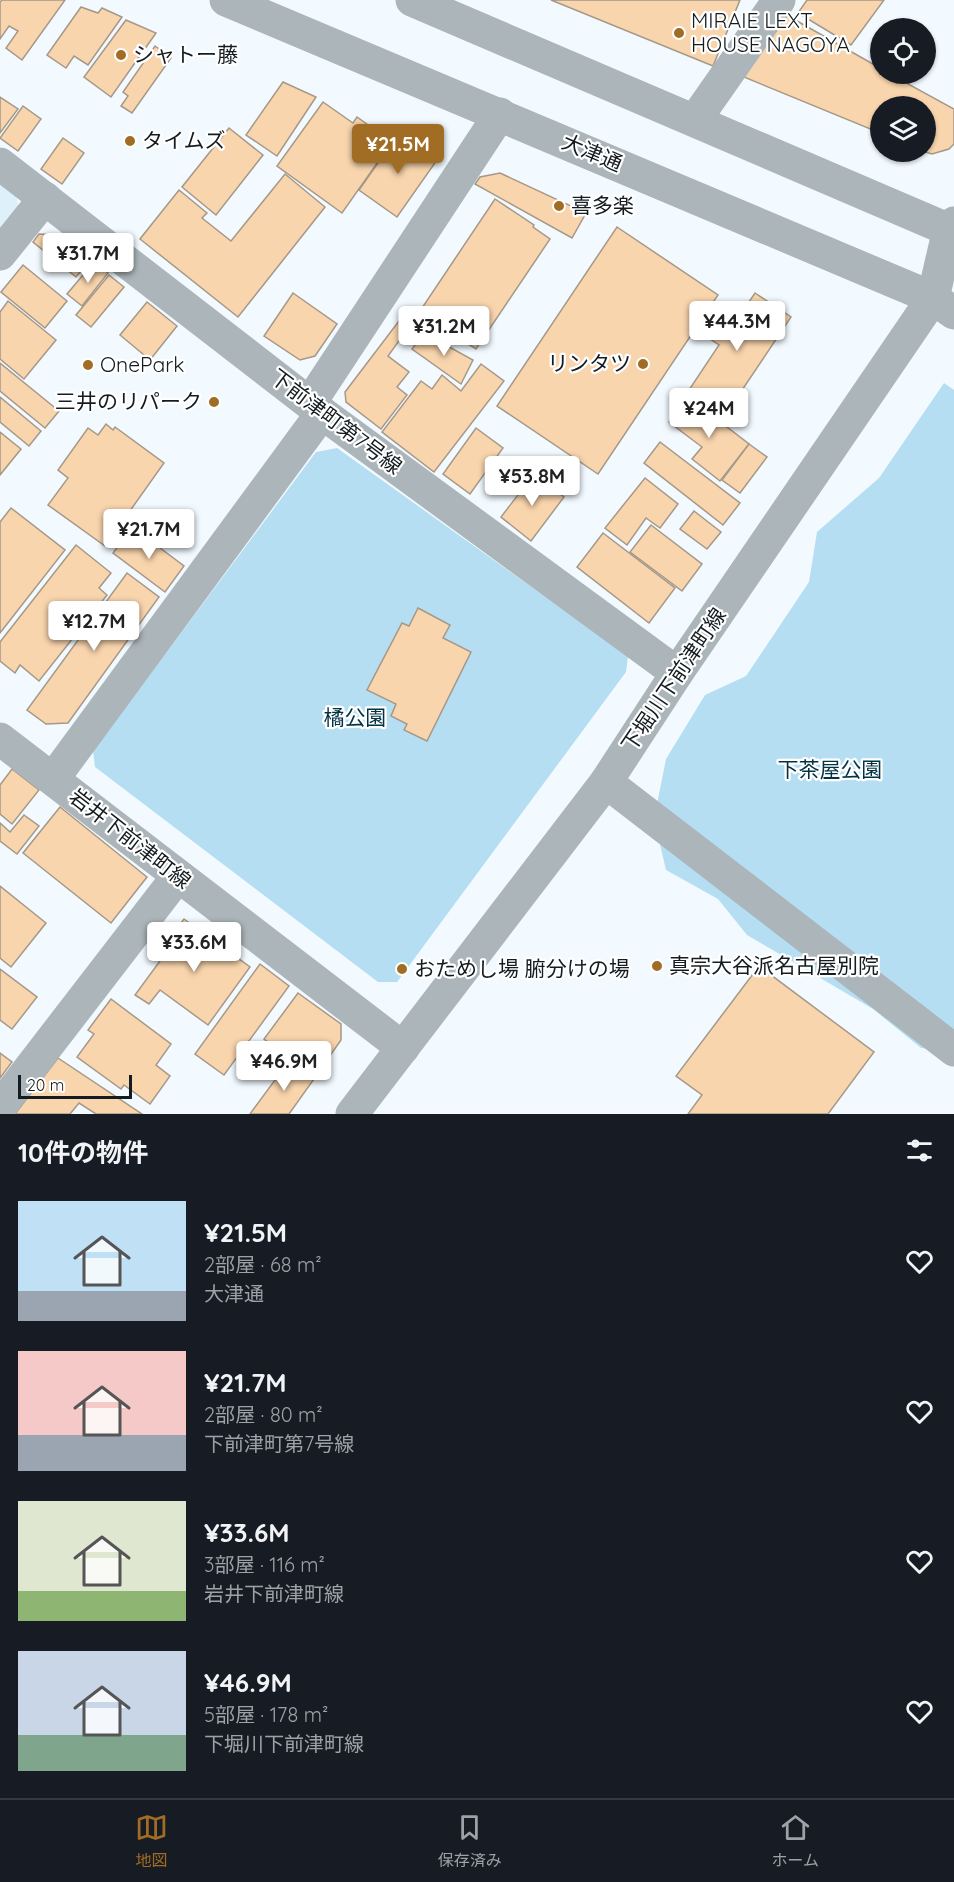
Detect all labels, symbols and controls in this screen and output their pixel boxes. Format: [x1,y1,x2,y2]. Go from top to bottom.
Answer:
place label: MIRAIE LEXT HOUSE NAGOYA [691,7,850,57]
map controls [870,18,936,162]
button: locate [870,18,936,84]
marker: MIRAIE LEXT HOUSE NAGOYA [672,26,686,40]
place label: シャトー藤 [133,41,238,67]
marker: シャトー藤 [114,48,128,62]
button: layers [870,96,936,162]
pin: ¥21.5M [349,124,447,175]
place label: タイムズ [142,127,226,153]
street label: 大津通 [558,128,626,176]
text: ¥21.5M [366,131,430,156]
marker: タイムズ [123,134,137,148]
place label: 喜多楽 [571,192,634,218]
marker: 喜多楽 [552,199,566,213]
pin: ¥31.7M [39,233,137,284]
text: ¥31.7M [57,240,119,265]
pin: ¥44.3M [688,301,786,352]
pin: ¥31.2M [395,306,493,357]
text: ¥44.3M [703,308,771,333]
text: ¥31.2M [412,313,476,338]
place label: リンタツ [547,350,631,376]
place label: OnePark [100,351,185,377]
marker: リンタツ [636,357,650,371]
marker: OnePark [81,358,95,372]
street label: 下前津町第7号線 [266,363,407,479]
place label: 三井のリパーク [55,388,202,414]
pin: ¥24M [673,388,745,439]
marker: 三井のリパーク [207,395,221,409]
text: ¥24M [683,395,735,420]
pin: ¥53.8M [483,456,581,507]
text: ¥53.8M [499,463,565,488]
pin: ¥21.7M [100,509,198,560]
text: ¥21.7M [117,516,181,541]
pin: ¥12.7M [45,601,143,652]
street label: 下堀川下前津町線 [615,603,731,756]
text: ¥12.7M [62,608,126,633]
park label: 橘公園 [324,704,387,730]
park label: 下茶屋公園 [778,756,883,782]
street label: 岩井下前津町線 [65,783,197,894]
pin: ¥33.6M [145,922,243,973]
text: ¥33.6M [161,929,227,954]
place label: 真宗大谷派名古屋別院 [669,952,879,978]
place label: おためし場 腑分けの場 [414,955,630,981]
marker: 真宗大谷派名古屋別院 [650,959,664,973]
marker: おためし場 腑分けの場 [395,962,409,976]
pin: ¥46.9M [235,1041,333,1092]
text: ¥46.9M [250,1048,318,1073]
scale bar [18,1072,132,1100]
text: 20 m [27,1075,64,1095]
icon: filters [903,1134,936,1167]
text: 10件の物件 [18,1136,148,1169]
text: ¥21.5M [204,1216,287,1249]
icon: home [66,1225,138,1297]
icon: heart [903,1245,936,1278]
text: 2部屋 · 68 m² [204,1252,322,1277]
text: 大津通 [204,1281,264,1306]
text: ¥21.7M [204,1366,286,1399]
icon: home [66,1375,138,1447]
icon: heart [903,1395,936,1428]
text: 2部屋 · 80 m² [204,1402,323,1427]
text: 下前津町第7号線 [204,1431,354,1456]
text: ¥33.6M [204,1516,290,1549]
icon: home [66,1525,138,1597]
icon: heart [903,1545,936,1578]
text: 3部屋 · 116 m² [204,1552,325,1577]
text: 岩井下前津町線 [204,1581,344,1606]
text: ¥46.9M [204,1666,292,1699]
icon: home [66,1675,138,1747]
icon: heart [903,1695,936,1728]
text: 5部屋 · 178 m² [204,1702,328,1727]
text: 下堀川下前津町線 [204,1731,364,1756]
tab: 地図 [135,1811,168,1871]
tab: 保存済み [438,1811,502,1871]
tab: ホーム [772,1811,819,1871]

